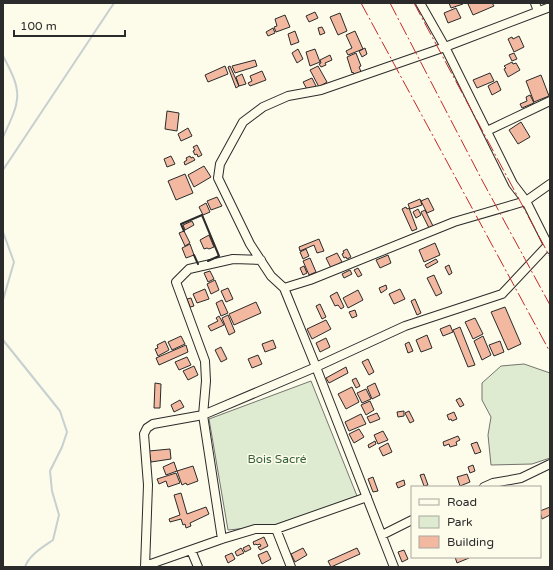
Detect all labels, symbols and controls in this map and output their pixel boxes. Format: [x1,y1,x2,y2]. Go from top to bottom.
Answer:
scale bar [14,12,125,38]
text: 100 m [20,19,57,33]
park label: Bois Sacré [247,452,307,466]
legend [411,486,541,558]
text: Road [447,495,477,509]
text: Park [447,515,473,529]
text: Building [447,535,494,549]

